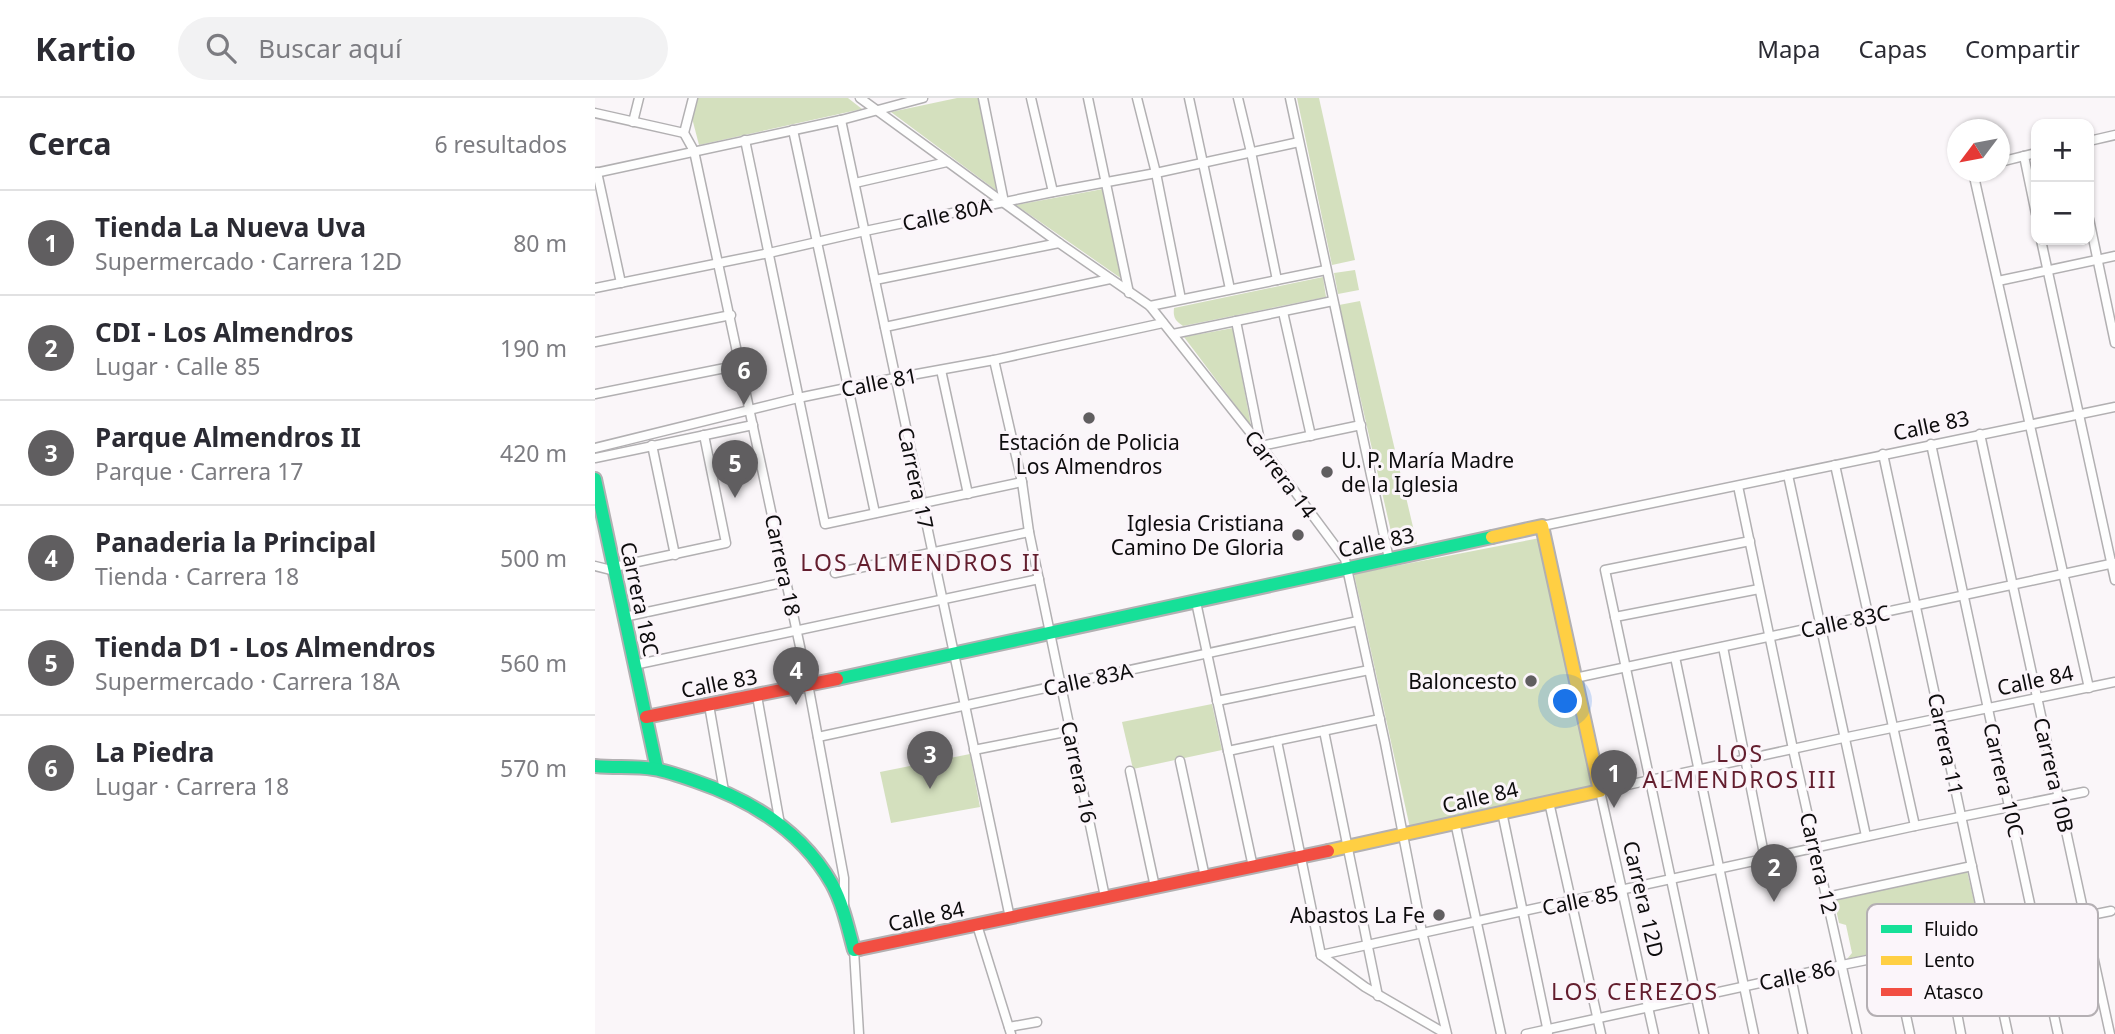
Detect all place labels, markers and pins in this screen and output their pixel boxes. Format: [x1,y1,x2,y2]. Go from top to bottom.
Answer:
pin: 6 [721,347,767,405]
marker: Estación de Policia Los Almendros [1081,410,1097,426]
place label: Estación de Policia Los Almendros [998,428,1180,480]
pin: 5 [712,440,758,498]
place label: U. P. María Madre de la Iglesia [1341,446,1514,498]
marker: U. P. María Madre de la Iglesia [1319,464,1335,480]
place label: Iglesia Cristiana Camino De Gloria [1111,509,1284,561]
marker: Iglesia Cristiana Camino De Gloria [1290,527,1306,543]
pin: 4 [773,647,819,705]
place label: Baloncesto [1408,667,1517,695]
marker: Baloncesto [1523,673,1539,689]
pin: 3 [907,731,953,789]
pin: 1 [1591,750,1637,808]
pin: 2 [1751,844,1797,902]
place label: Abastos La Fe [1290,901,1425,929]
marker: Abastos La Fe [1431,907,1447,923]

